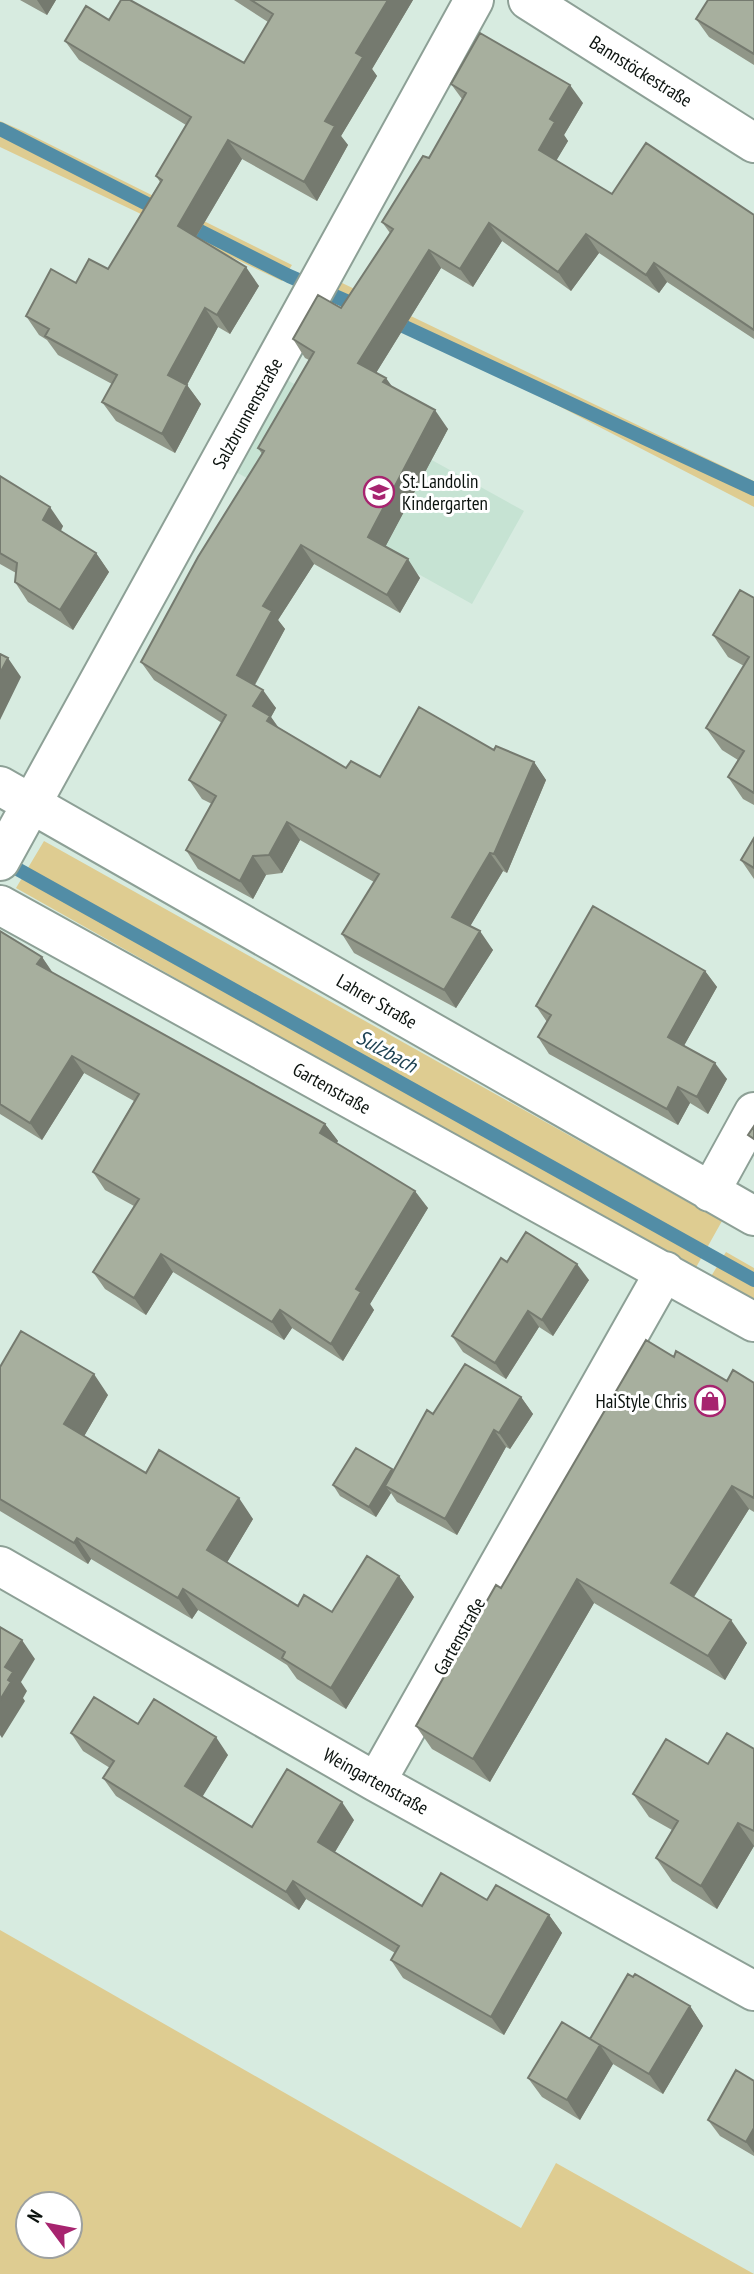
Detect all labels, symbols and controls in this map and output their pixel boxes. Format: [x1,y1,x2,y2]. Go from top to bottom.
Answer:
street label: Bannstöckestraße [585,30,697,112]
street label: Salzbrunnenstraße [207,353,287,473]
place label: St. Landolin Kindergarten [402,469,488,515]
school or university icon: St. Landolin Kindergarten [362,475,396,509]
street label: Lahrer Straße [332,968,422,1034]
water label: Sulzbach [352,1023,423,1079]
street label: Gartenstraße [289,1057,375,1119]
shop icon: HaiStyle Chris [693,1384,727,1418]
place label: HaiStyle Chris [596,1389,687,1413]
street label: Gartenstraße [428,1593,490,1679]
street label: Weingartenstraße [319,1742,433,1820]
north arrow [14,2190,84,2260]
text: N [22,2205,47,2227]

